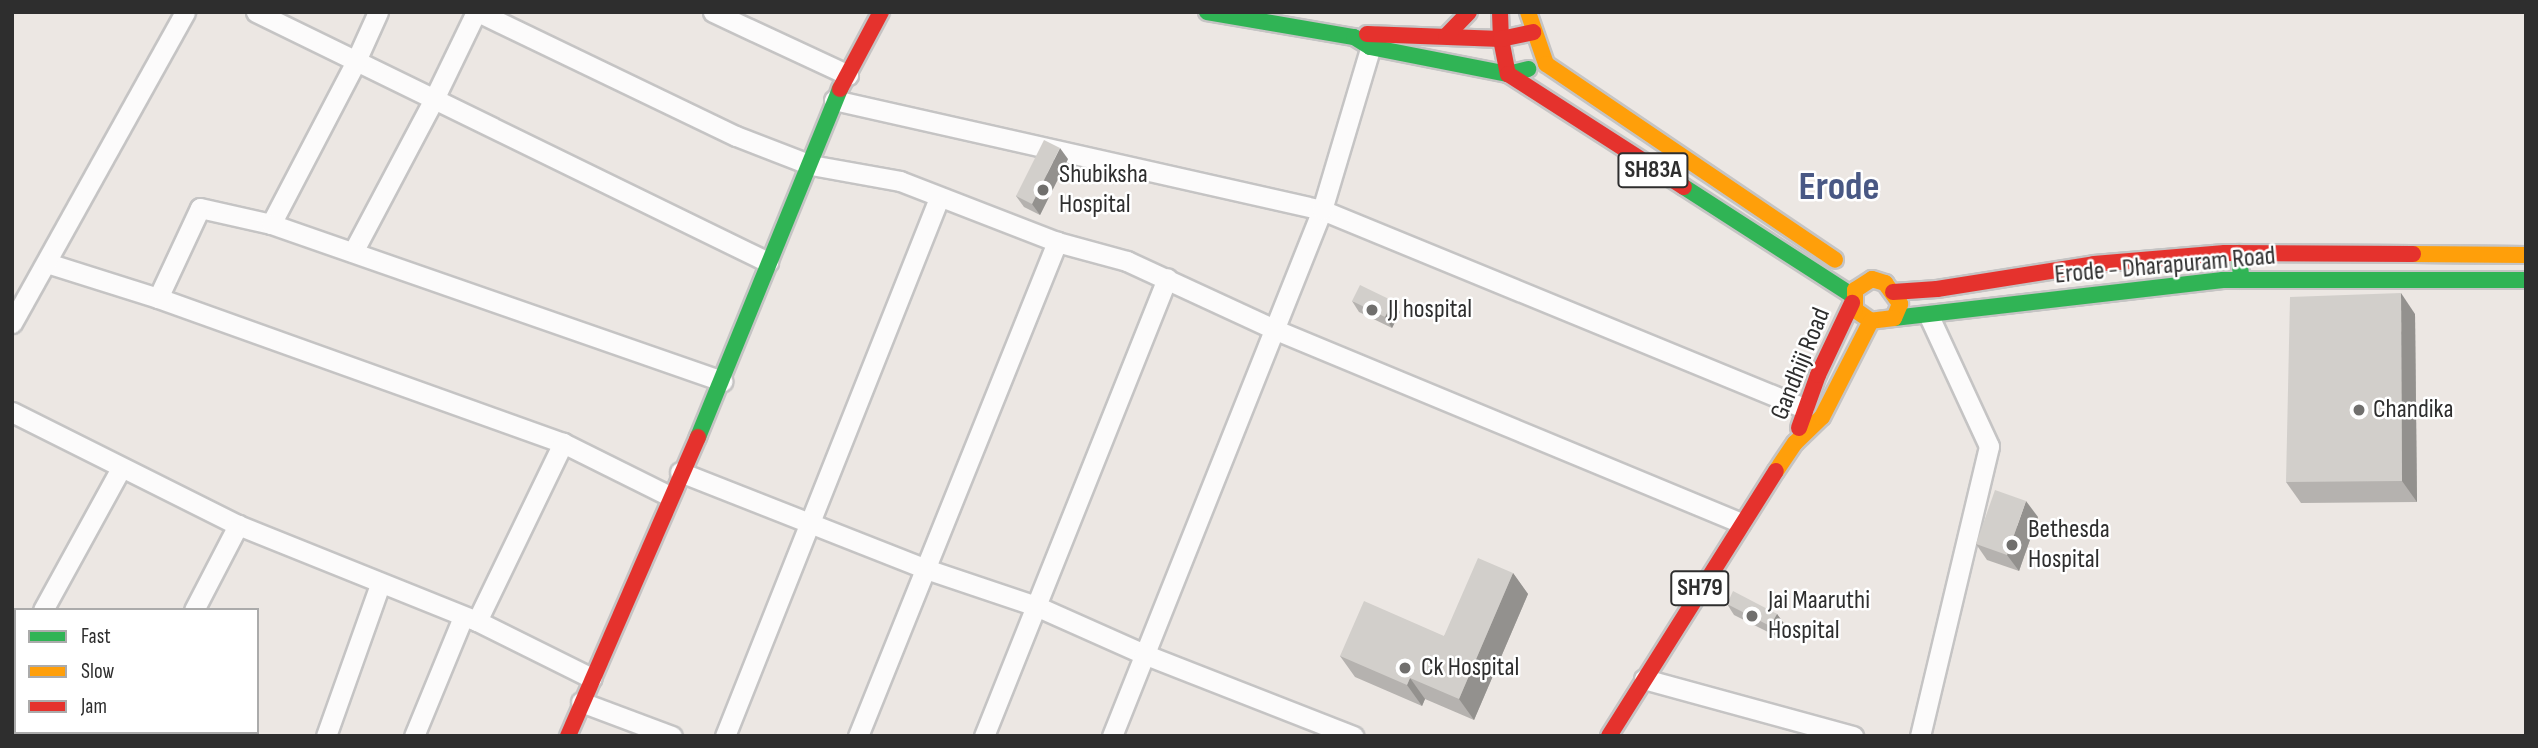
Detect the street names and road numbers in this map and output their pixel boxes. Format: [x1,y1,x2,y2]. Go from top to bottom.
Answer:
road number: SH83A [1616,150,1690,190]
street label: Erode - Dharapuram Road [2053,241,2277,291]
street label: Gandhiji Road [1764,304,1838,424]
road number: SH79 [1670,568,1730,608]

